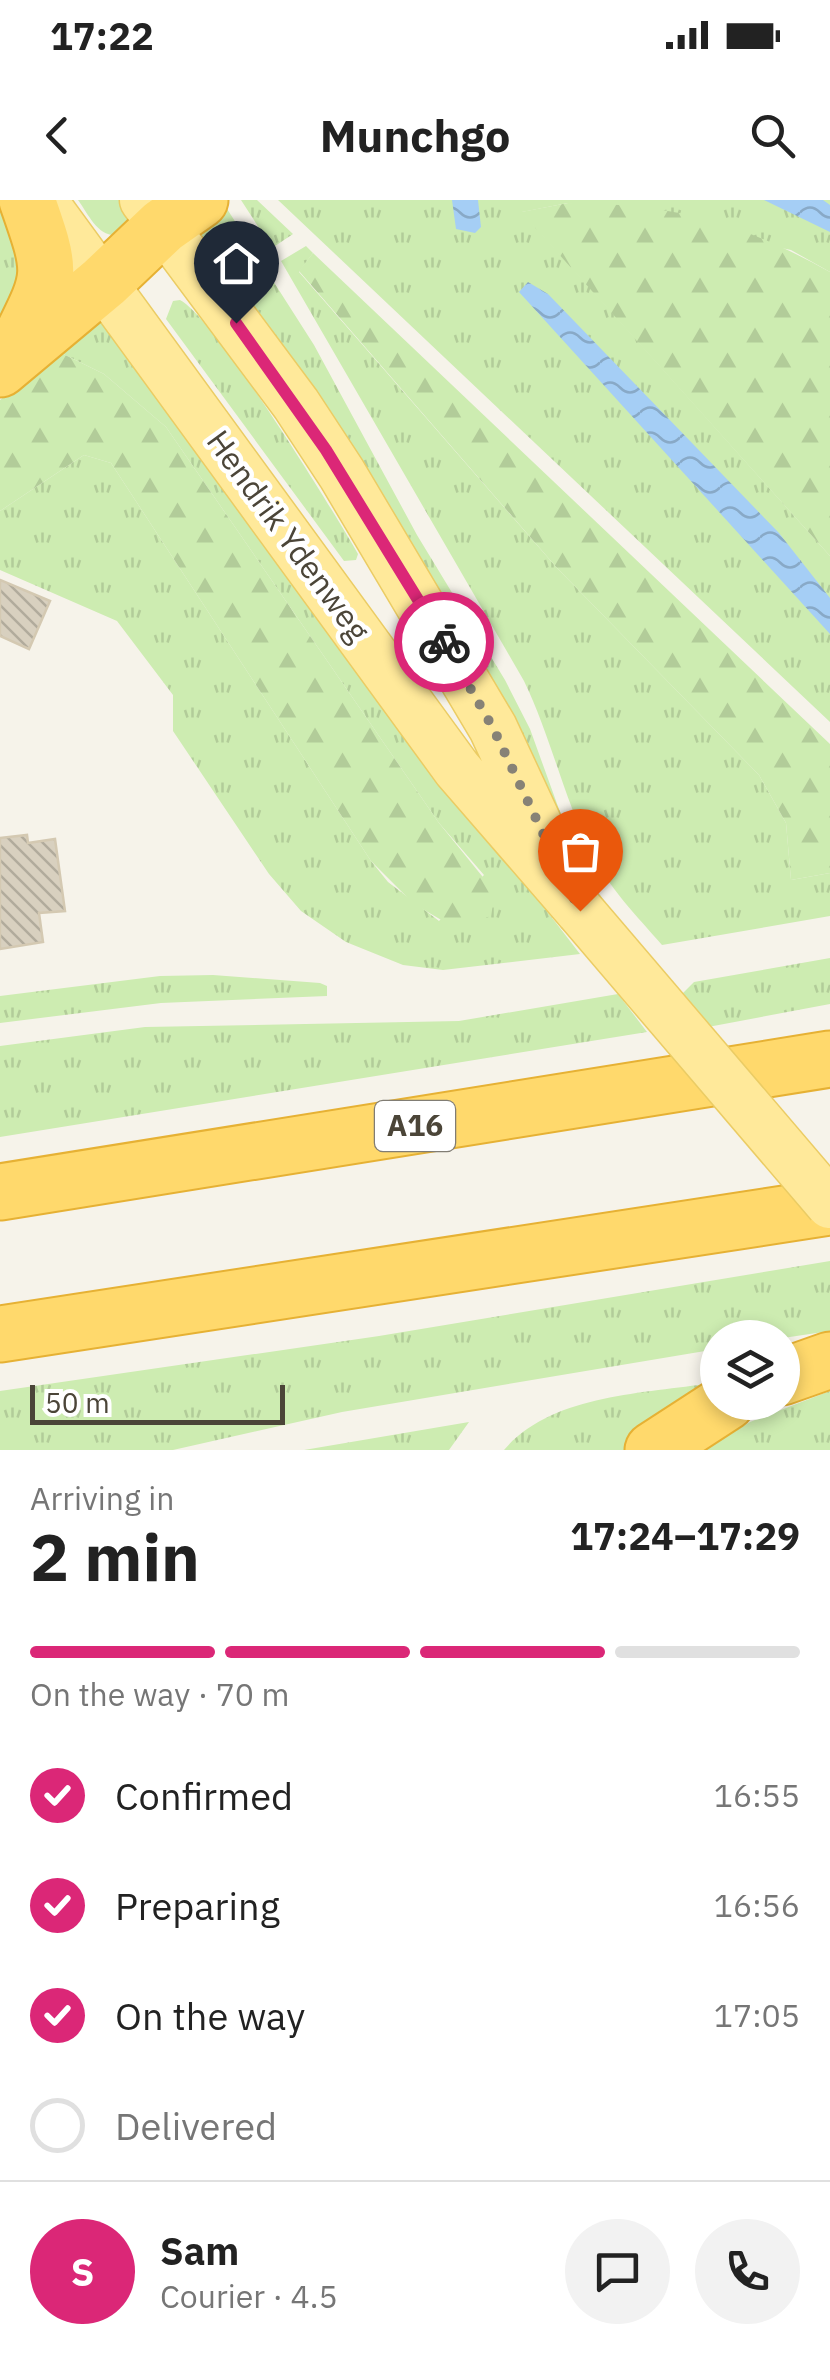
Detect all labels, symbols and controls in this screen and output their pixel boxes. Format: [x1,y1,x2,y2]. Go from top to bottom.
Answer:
text: 17:22 [50,11,154,60]
text: Munchgo [320,106,510,164]
icon: back [30,108,85,163]
icon: search [745,108,800,163]
pin [194,221,279,324]
icon: home [209,236,264,291]
street label: Hendrik Ydenweg [198,421,380,650]
courier [394,592,494,692]
icon: bike [417,615,472,670]
pin [538,809,623,912]
icon: bag [553,824,608,879]
road number: A16 [375,1101,455,1151]
map controls [700,1320,800,1420]
button: layers [700,1320,800,1420]
scale bar [30,1380,285,1424]
text: 50 m [45,1384,110,1421]
text: Arriving in [30,1477,175,1519]
text: 17:24–17:29 [570,1511,800,1560]
text: 2 min [30,1514,200,1599]
text: On the way · 70 m [30,1673,290,1715]
icon: check [30,1768,85,1823]
text: Confirmed [115,1771,293,1820]
text: 16:55 [714,1774,800,1816]
icon: check [30,1878,85,1933]
text: Preparing [115,1881,280,1930]
text: 16:56 [714,1884,800,1926]
icon: check [30,1988,85,2043]
text: On the way [115,1991,305,2040]
text: 17:05 [714,1994,800,2036]
text: Delivered [115,2101,277,2150]
button: chat [565,2219,670,2324]
button: phone [695,2219,800,2324]
text: Sam [160,2226,239,2275]
text: S [71,2247,94,2296]
text: Courier · 4.5 [160,2275,338,2317]

